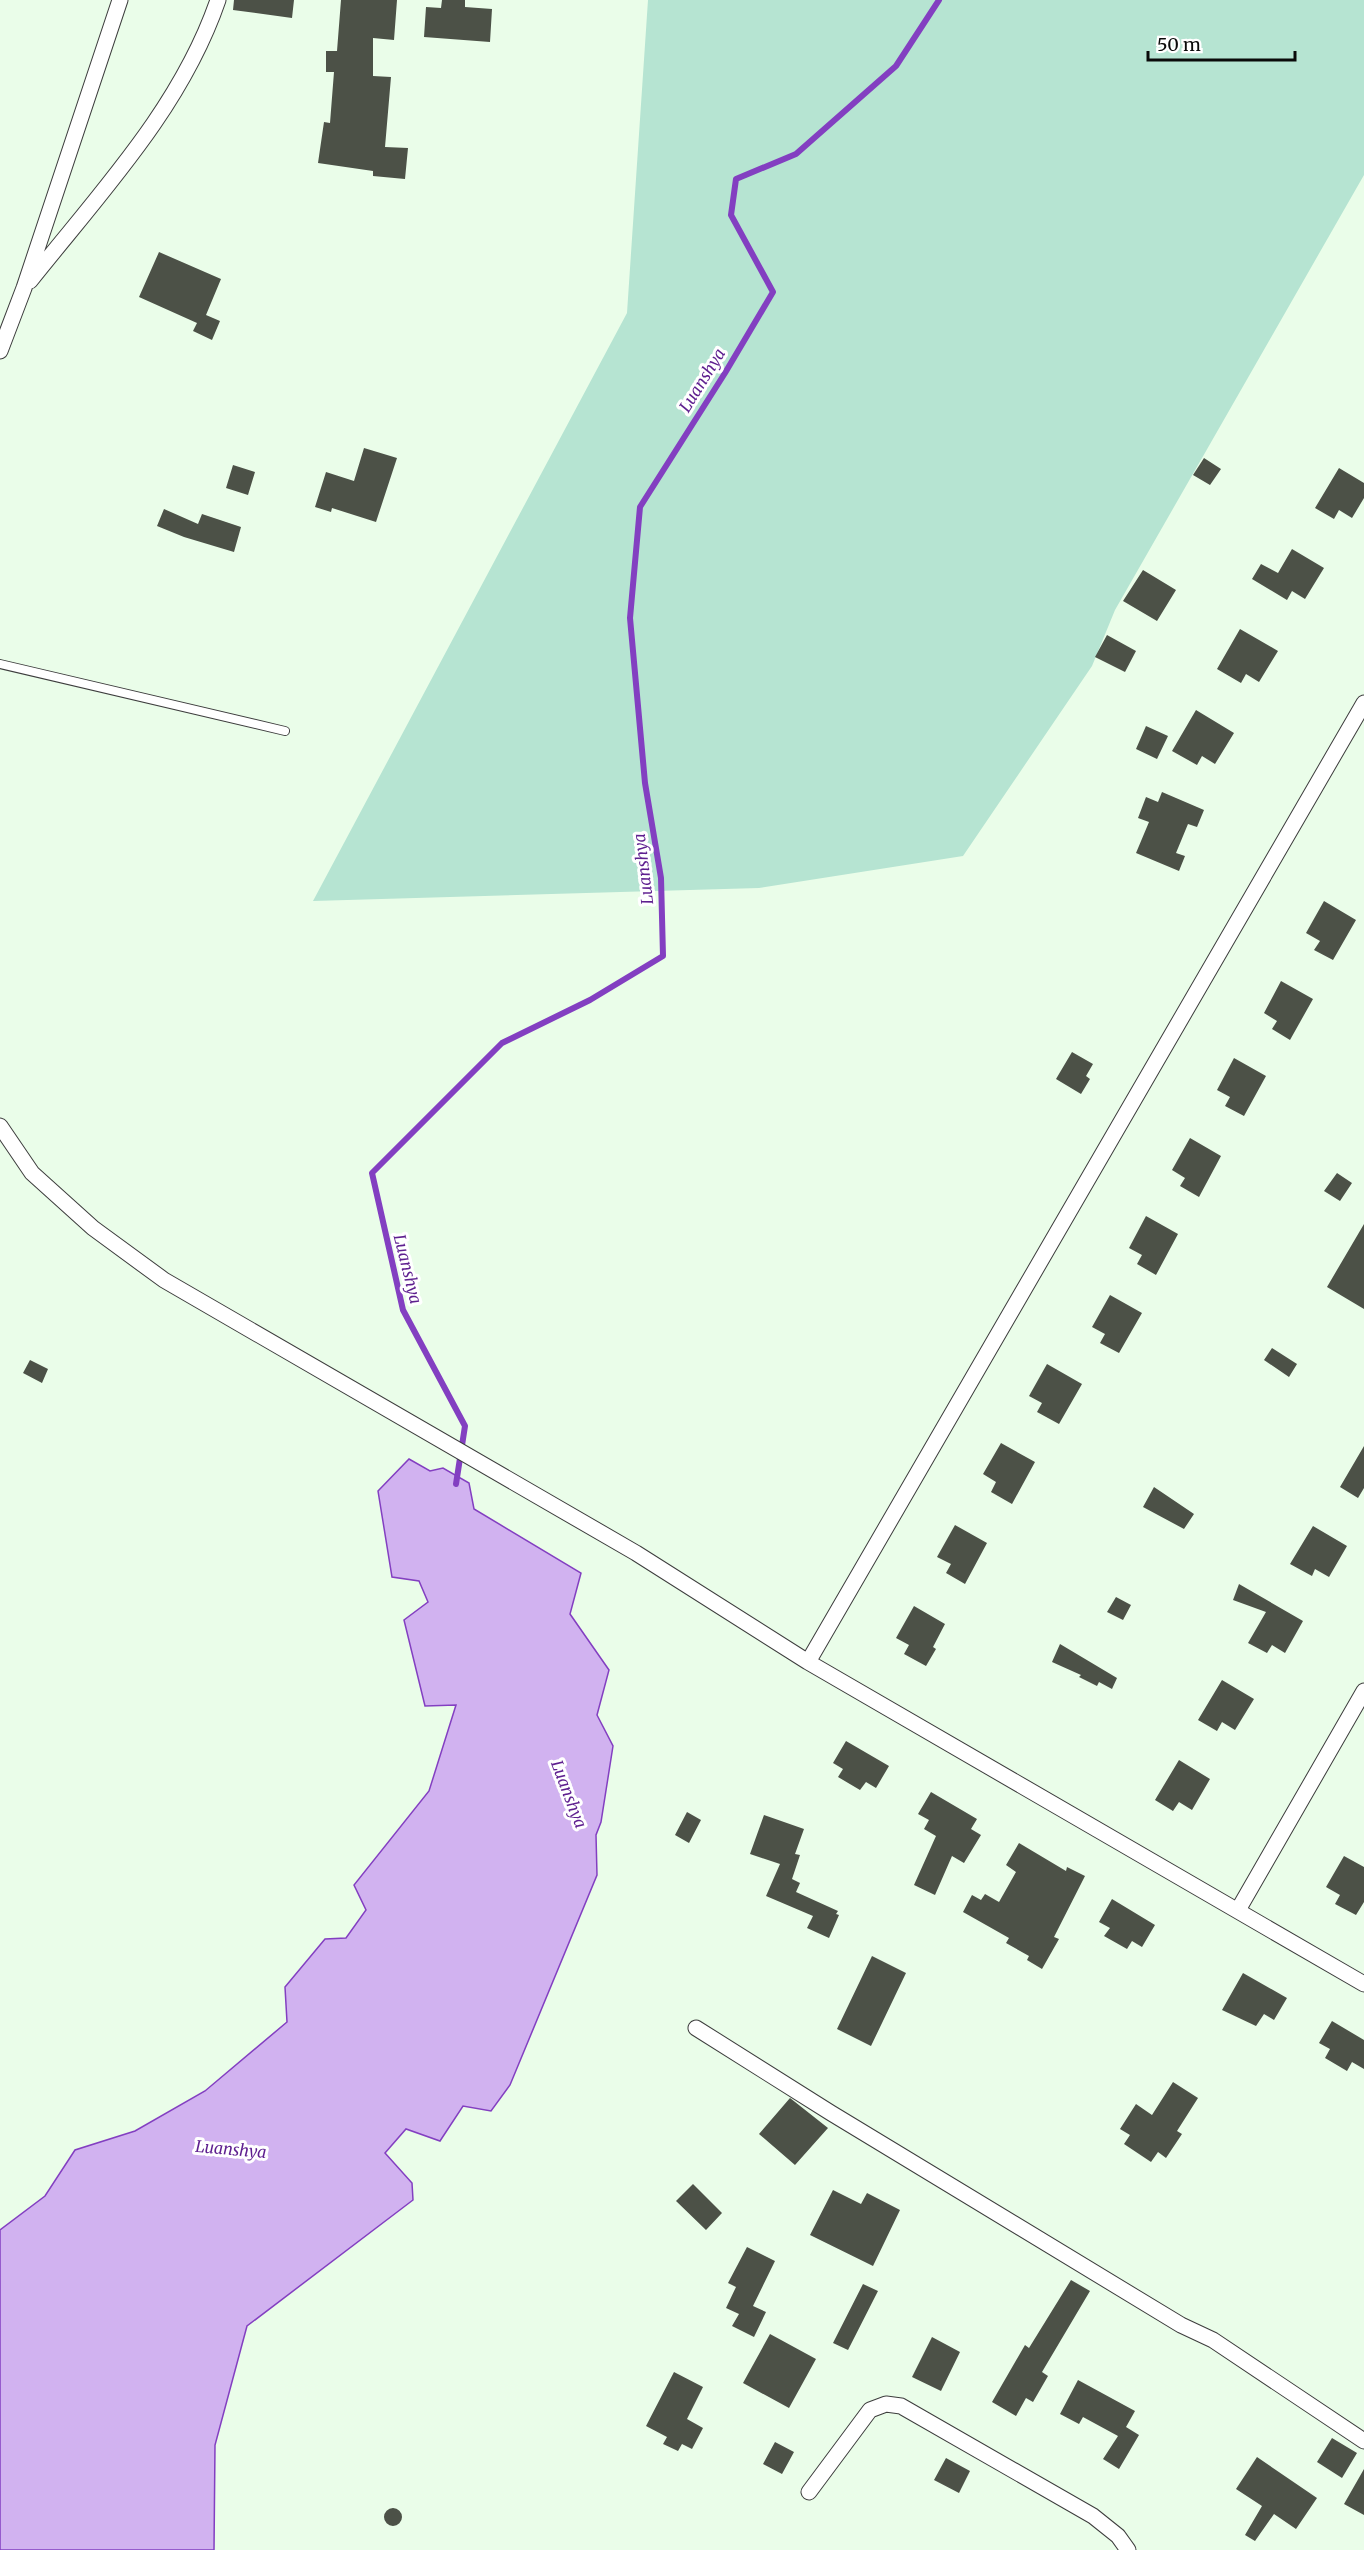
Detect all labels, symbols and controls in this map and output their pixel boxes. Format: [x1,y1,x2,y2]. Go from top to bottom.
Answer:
scale bar [1148,24,1295,62]
text: 50 m [1157,33,1201,56]
water label: Luanshya [675,344,729,416]
water label: Luanshya [629,832,657,906]
water label: Luanshya [390,1232,426,1306]
water label: Luanshya [547,1757,591,1831]
water label: Luanshya [195,2136,267,2162]

